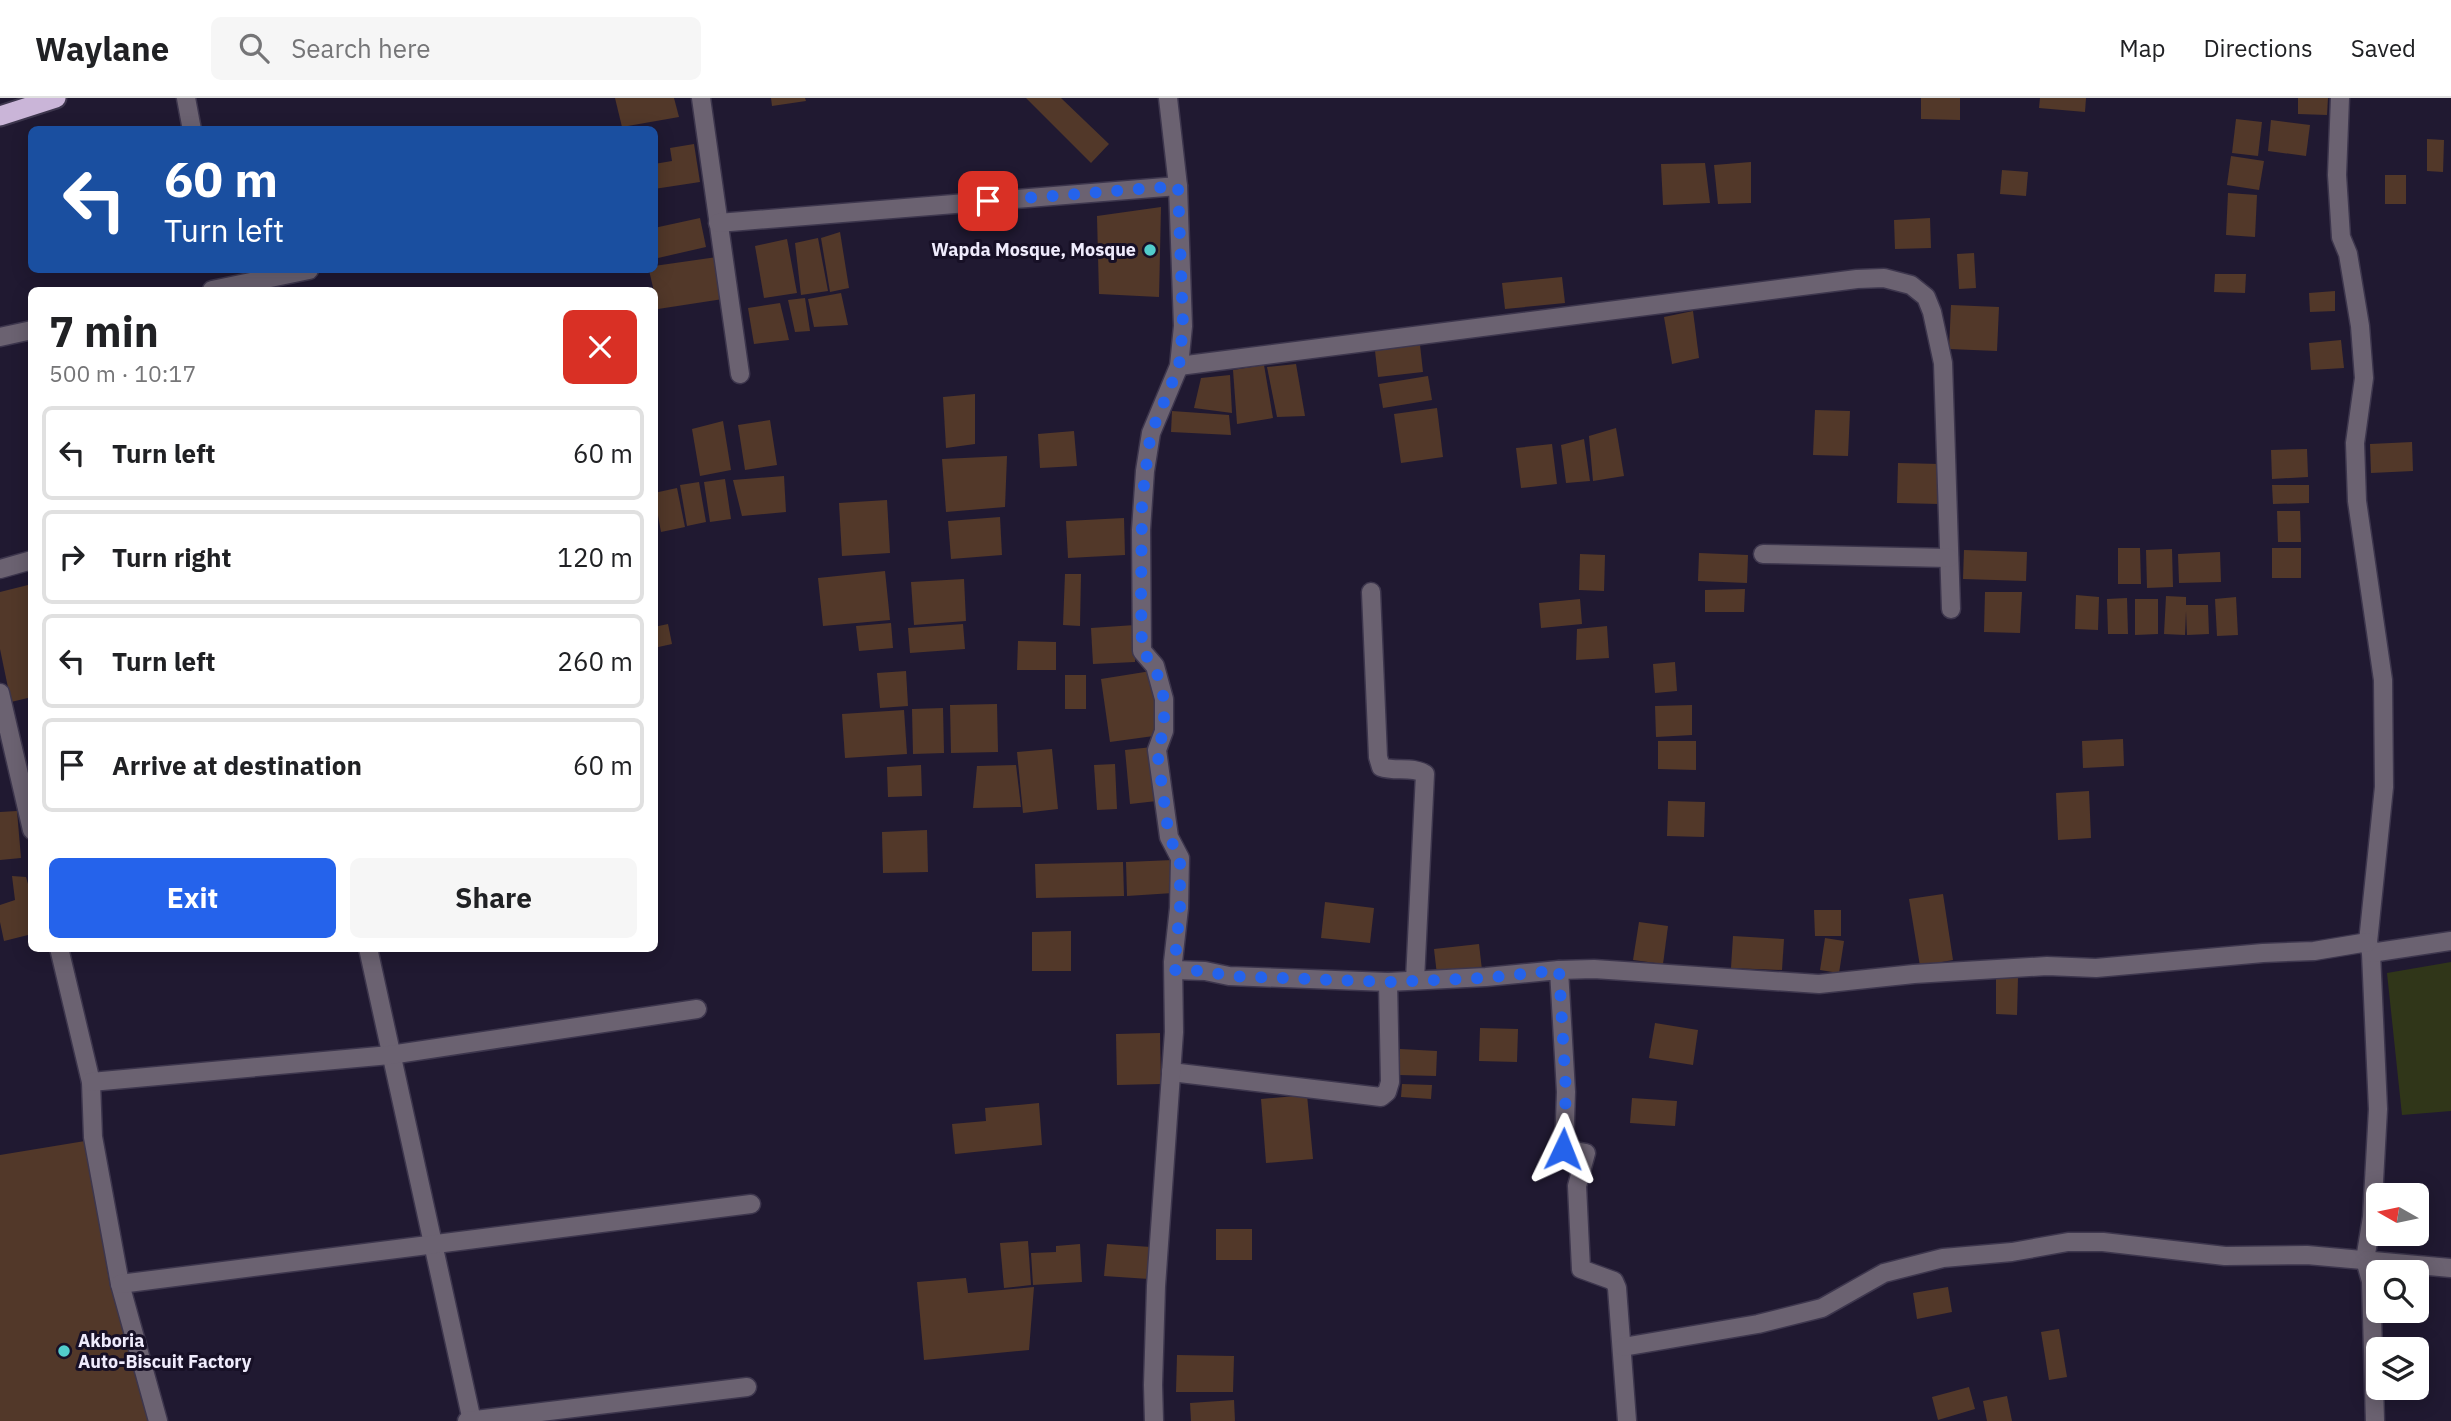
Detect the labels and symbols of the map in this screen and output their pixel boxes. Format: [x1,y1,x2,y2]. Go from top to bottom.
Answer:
pin [958,171,1018,231]
place label: Wapda Mosque, Mosque [931,238,1136,261]
marker: Wapda Mosque, Mosque [1142,242,1158,258]
position arrow [1526,1112,1600,1186]
north arrow [2366,1183,2429,1246]
place label: Akboria Auto-Biscuit Factory [78,1329,252,1373]
marker: Akboria Auto-Biscuit Factory [56,1343,72,1359]

